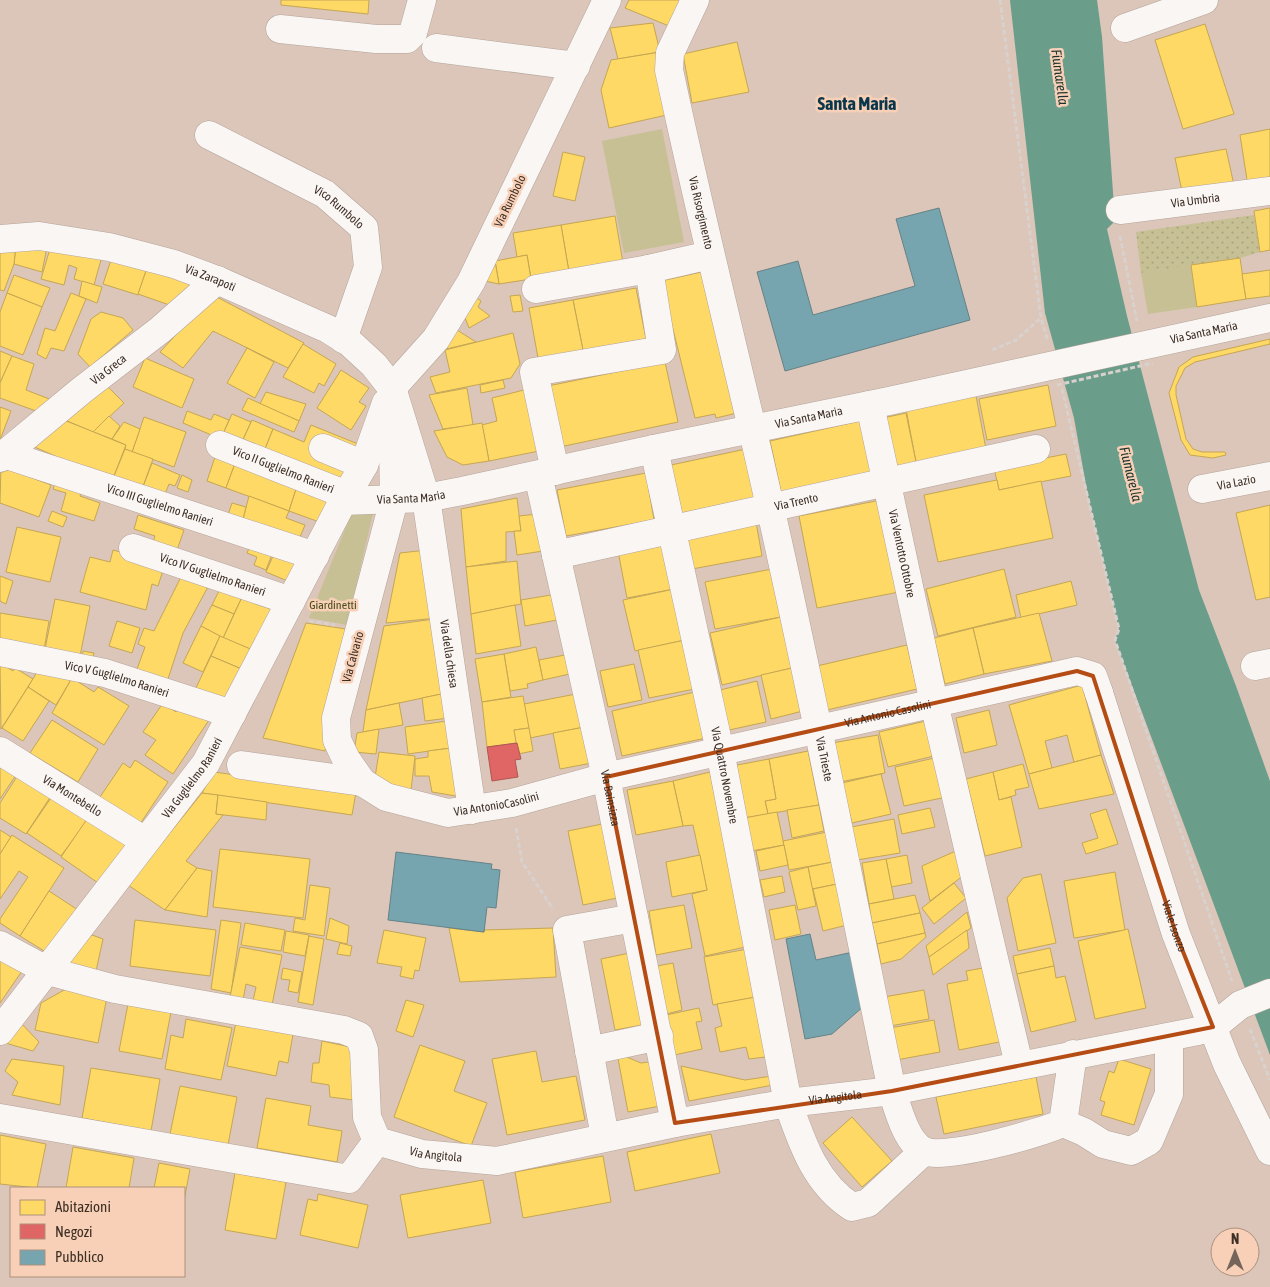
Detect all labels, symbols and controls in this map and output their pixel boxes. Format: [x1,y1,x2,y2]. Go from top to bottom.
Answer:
water label: Fiumarella [1048,48,1072,106]
district label: Santa Maria [818,93,896,114]
street label: Via Rumbolo [491,172,529,229]
street label: Via Risorgimento [686,175,716,251]
street label: Vico Rumbolo [311,183,367,232]
street label: Via Umbria [1170,190,1221,210]
street label: Via Zarapoti [183,262,238,294]
street label: Via Santa Maria [1169,318,1239,347]
street label: Via Greca [88,351,129,388]
street label: Via Santa Maria [774,404,844,431]
street label: Vico II Guglielmo Ranieri [230,444,336,496]
water label: Fiumarella [1116,445,1146,504]
street label: Via Lazio [1216,472,1257,493]
street label: Vico III Guglielmo Ranieri [105,481,215,529]
street label: Via Santa Maria [377,487,447,507]
street label: Via Trento [773,490,820,514]
street label: Via Ventotto Ottobre [886,508,918,599]
street label: Vico IV Guglielmo Ranieri [158,550,267,599]
park label: Giardinetti [309,598,357,612]
street label: Via della chiesa [437,619,461,689]
street label: Via Calvario [339,630,367,684]
street label: Vico V Guglielmo Ranieri [63,658,171,700]
street label: Via Antonio Casolini [843,697,932,730]
street label: Via Quattro Novembre [708,726,741,825]
street label: Via Guglielmo Ranieri [159,735,225,821]
street label: Via Trieste [813,735,836,783]
street label: Via Bainsizza [598,769,623,827]
street label: Via Montebello [40,772,105,820]
street label: Via AntonioCasolini [453,789,540,819]
street label: Viale Isonzo [1159,899,1189,954]
street label: Via Angitola [808,1088,863,1108]
street label: Via Angitola [408,1144,463,1165]
legend [10,1187,185,1277]
text: Abitazioni [55,1198,111,1215]
text: Negozi [55,1223,93,1240]
north arrow [1210,1227,1260,1277]
text: N [1231,1231,1239,1247]
text: Pubblico [55,1248,104,1265]

